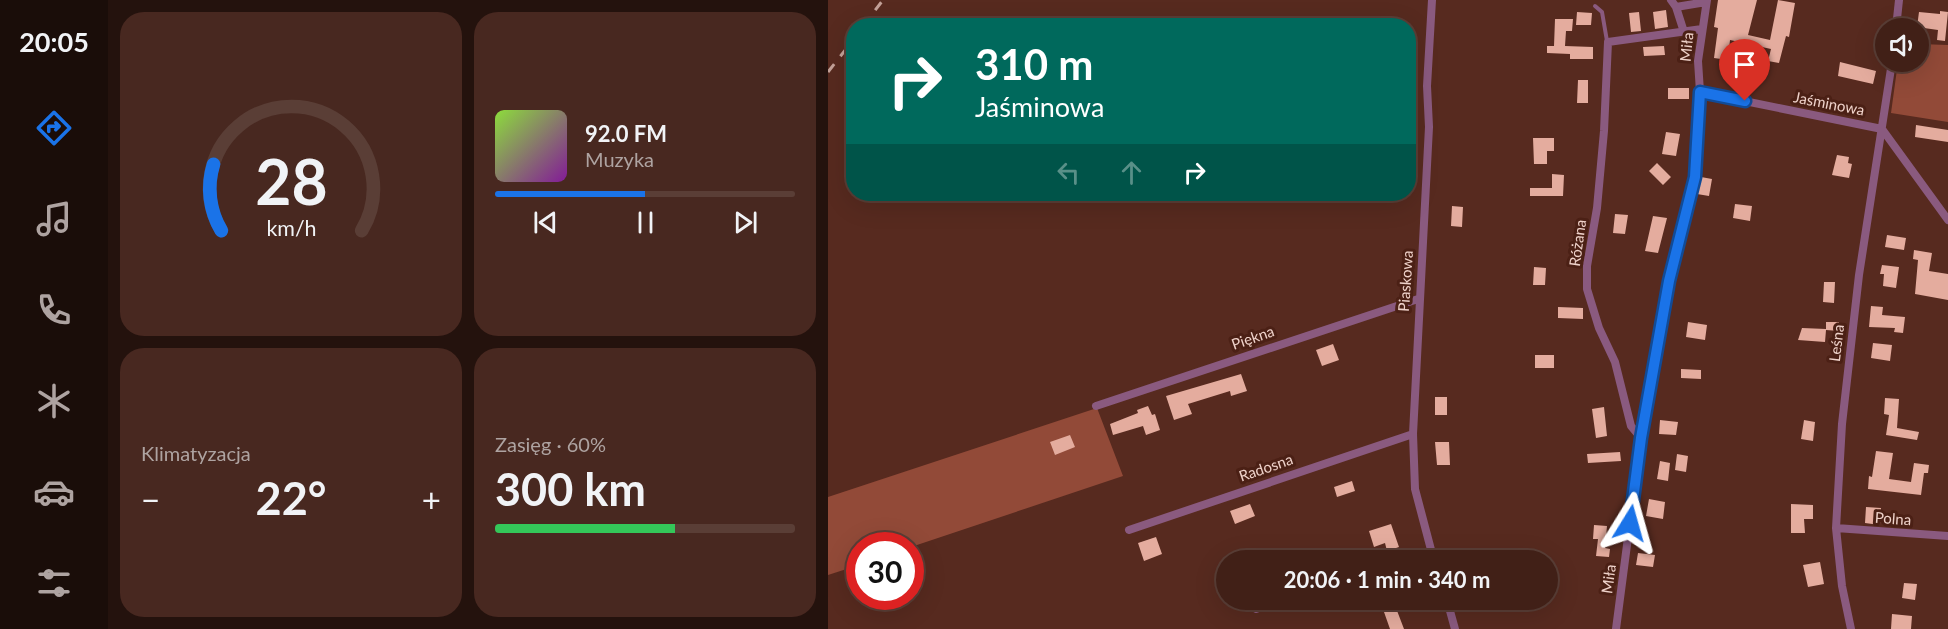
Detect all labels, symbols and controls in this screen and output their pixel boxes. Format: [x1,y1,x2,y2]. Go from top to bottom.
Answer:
map controls [1875,18,1929,72]
button: sound [1875,18,1929,72]
text: 20:05 [19,25,89,58]
street label: Miła [1676,31,1696,63]
text: 310 m [975,39,1093,89]
pin [1719,39,1770,101]
icon: right [876,42,954,120]
icon: arrive [1728,48,1761,81]
street label: Jaśminowa [1792,87,1866,119]
text: Jaśminowa [975,90,1104,123]
icon: directions [33,107,75,149]
text: 92.0 FM [585,120,667,147]
text: 28 [255,143,327,218]
text: Muzyka [585,147,654,171]
icon: left [1052,156,1085,189]
icon: ahead [1115,156,1148,189]
icon: right [1178,156,1211,189]
icon: music [33,198,75,240]
icon: previous [529,206,562,239]
icon: pause [629,206,662,239]
icon: next [729,206,762,239]
text: km/h [266,216,316,242]
street label: Różana [1565,218,1589,268]
street label: Piaskowa [1394,250,1416,312]
icon: phone [33,289,75,331]
street label: Piękna [1229,321,1276,353]
street label: Leśna [1825,323,1847,363]
icon: climate [33,380,75,422]
text: Zasięg · 60% [495,432,606,456]
text: Klimatyzacja [141,441,251,465]
street label: Radosna [1236,449,1295,485]
text: 300 km [495,462,646,516]
icon: car [33,471,75,513]
text: 22° [256,471,326,525]
text: − [141,479,160,519]
text: + [422,479,441,519]
position arrow [1598,491,1662,555]
street label: Polna [1874,508,1912,528]
speed limit sign: 30 [846,532,924,610]
icon: filters [33,562,75,604]
street label: Miła [1597,563,1619,595]
text: 20:06 · 1 min · 340 m [1284,566,1490,593]

